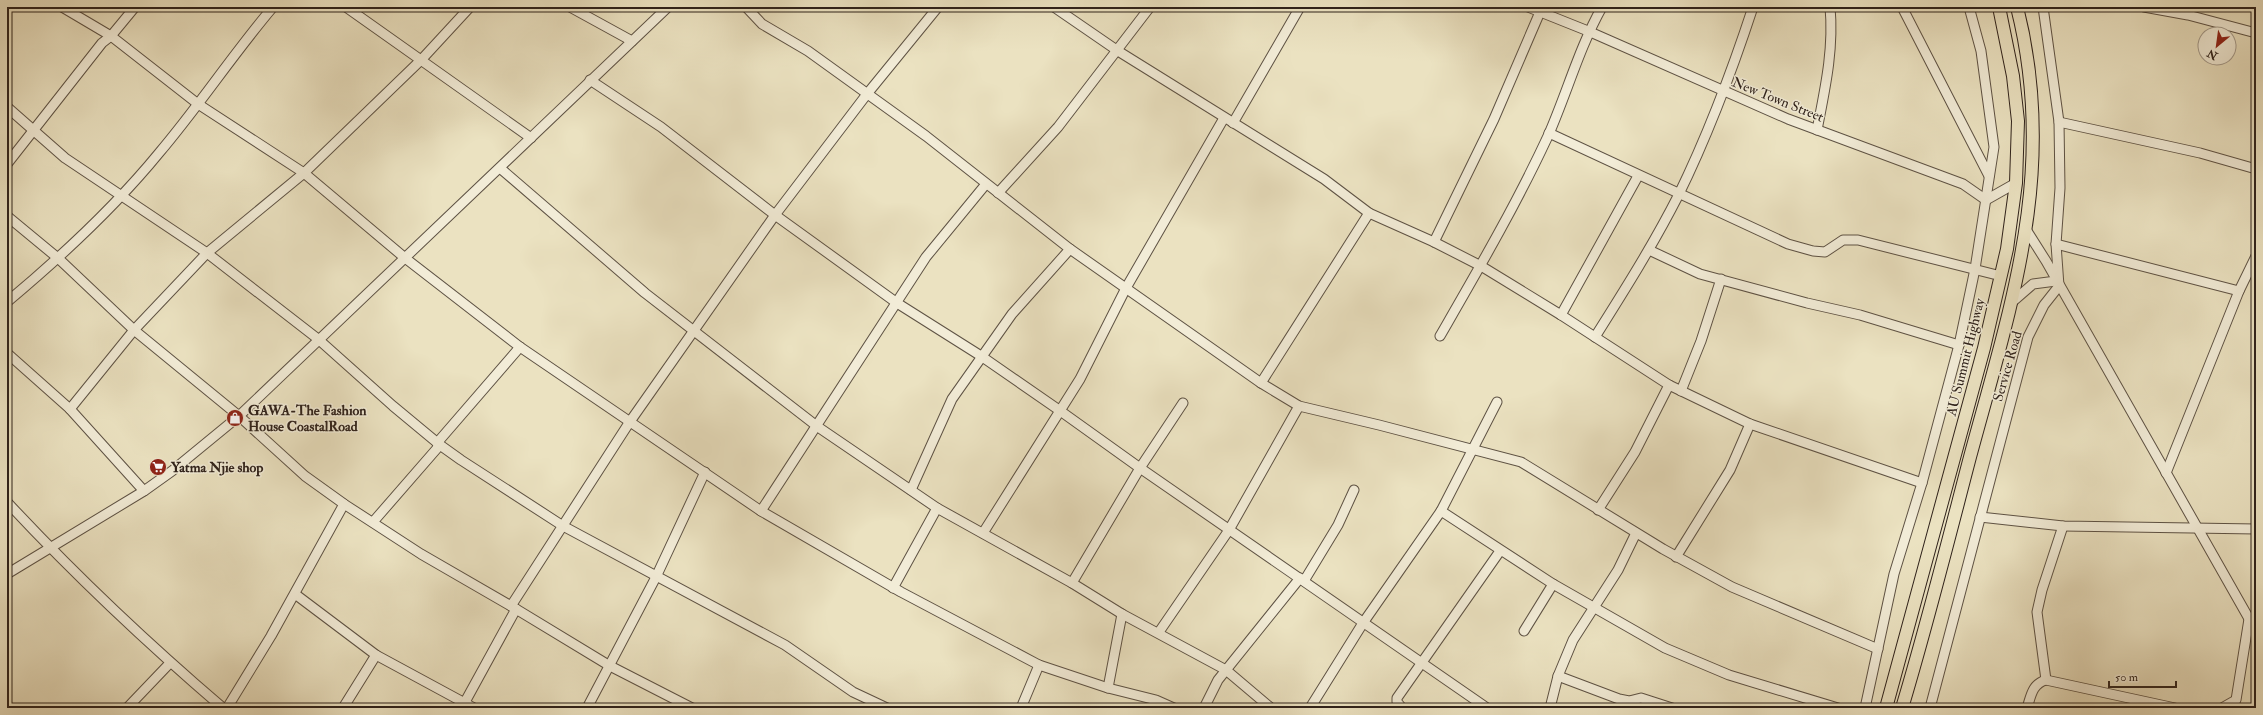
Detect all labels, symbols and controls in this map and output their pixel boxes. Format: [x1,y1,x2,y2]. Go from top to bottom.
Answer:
north arrow [2197,26,2237,66]
text: N [2204,46,2221,63]
street label: New Town Street [1729,73,1827,126]
street label: AU Summit Highway [1942,296,1989,419]
street label: Service Road [1989,329,2026,403]
place label: GAWA-The Fashion House CoastalRoad [248,402,367,435]
shop icon: GAWA-The Fashion House CoastalRoad [225,408,245,428]
supermarket icon: Yatma Njie shop [148,457,168,477]
place label: Yatma Njie shop [170,459,263,477]
scale bar [2109,663,2176,689]
text: 50 m [2115,670,2139,685]

